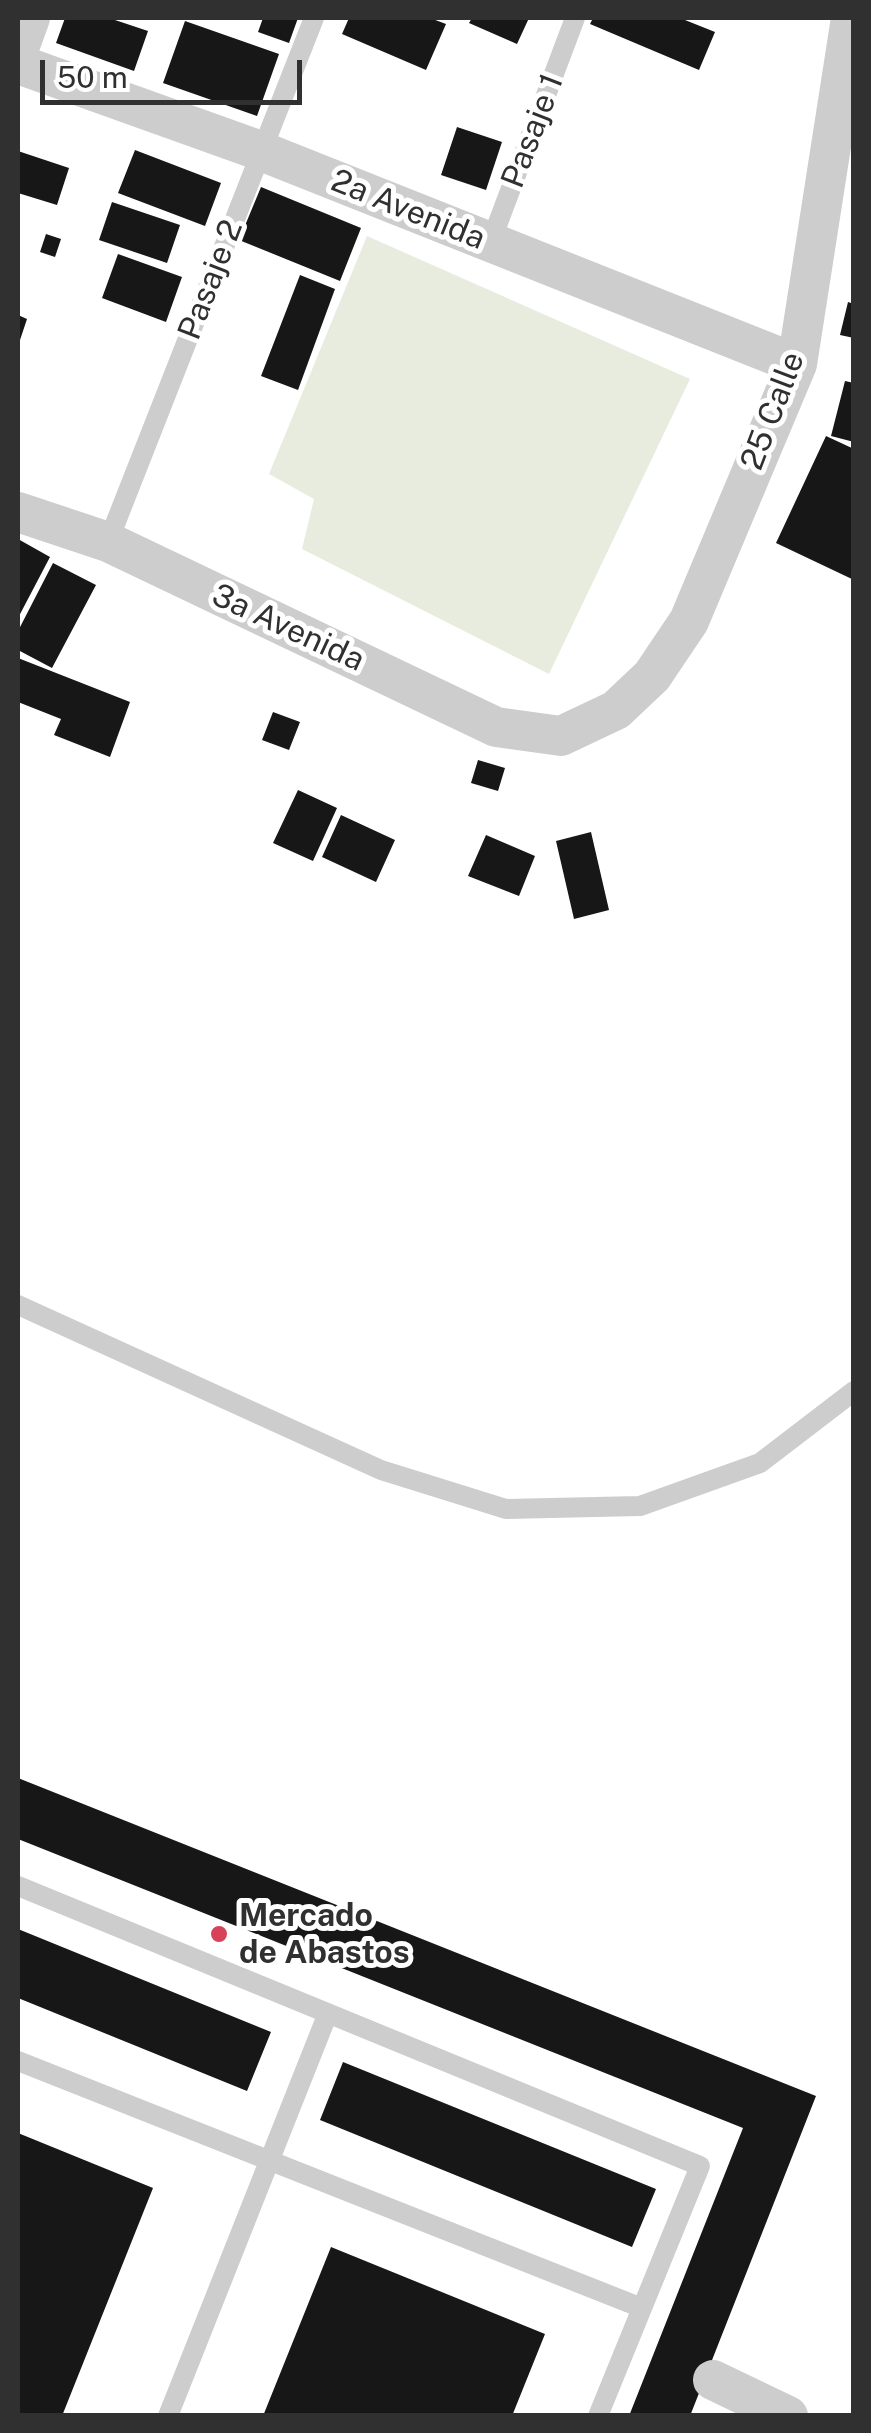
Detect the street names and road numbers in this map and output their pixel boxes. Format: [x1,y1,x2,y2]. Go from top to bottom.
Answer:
street label: Pasaje 1 [494,69,572,193]
street label: 2a Avenida [325,162,491,258]
street label: Pasaje 2 [171,215,251,345]
street label: 25 Calle [733,347,813,475]
street label: 3a Avenida [206,576,370,680]

